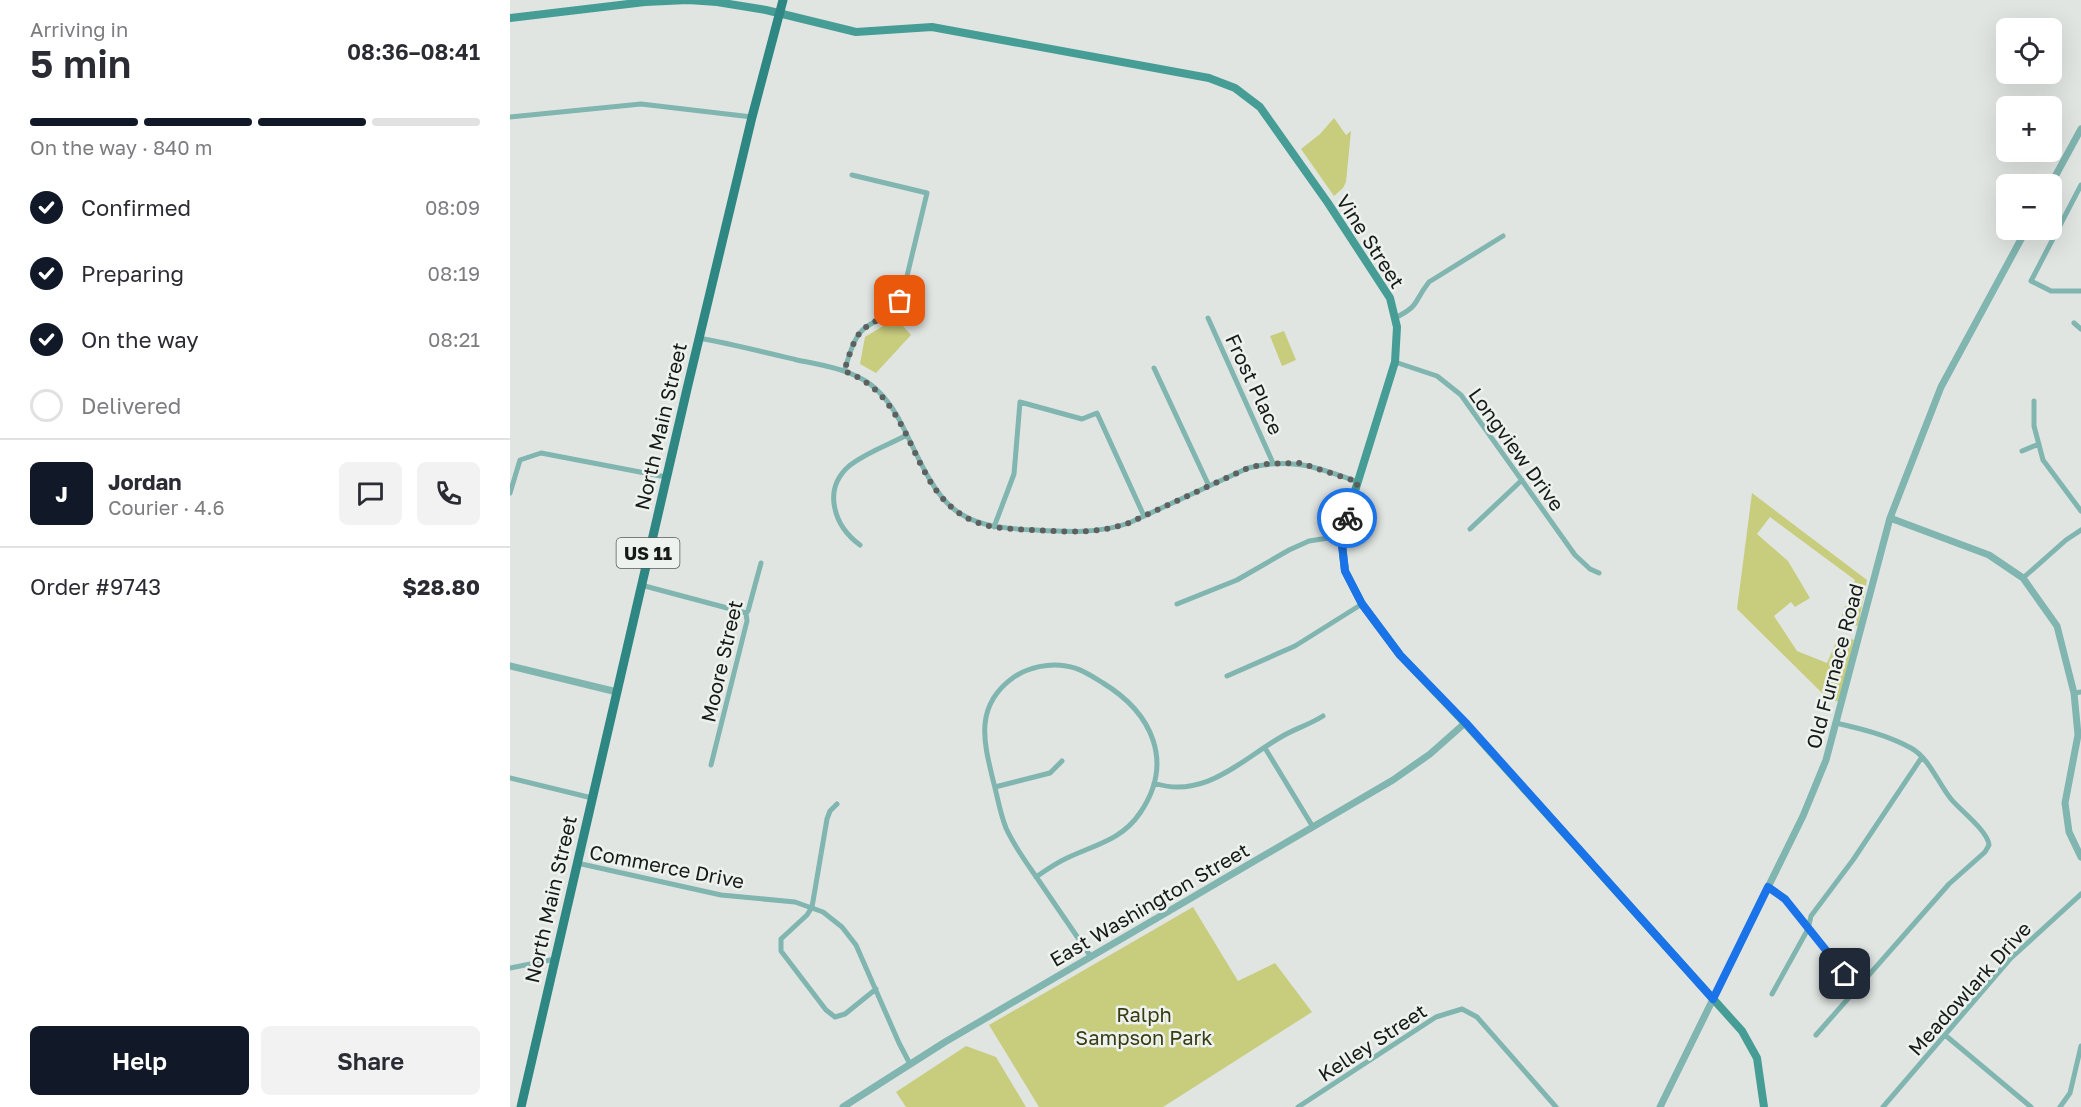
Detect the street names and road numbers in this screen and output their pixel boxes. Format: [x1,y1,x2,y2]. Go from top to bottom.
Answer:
street label: Vine Street [1332,190,1410,292]
street label: Frost Place [1221,330,1289,438]
street label: North Main Street [629,340,691,512]
street label: Longview Drive [1464,383,1570,515]
road number: US 11 [616,538,680,568]
street label: Old Furnace Road [1800,581,1868,751]
street label: Moore Street [695,598,747,724]
street label: North Main Street [519,813,581,985]
street label: East Washington Street [1045,837,1253,971]
street label: Commerce Drive [588,839,746,893]
street label: Meadowlark Drive [1903,916,2035,1060]
street label: Kelley Street [1313,998,1431,1086]

